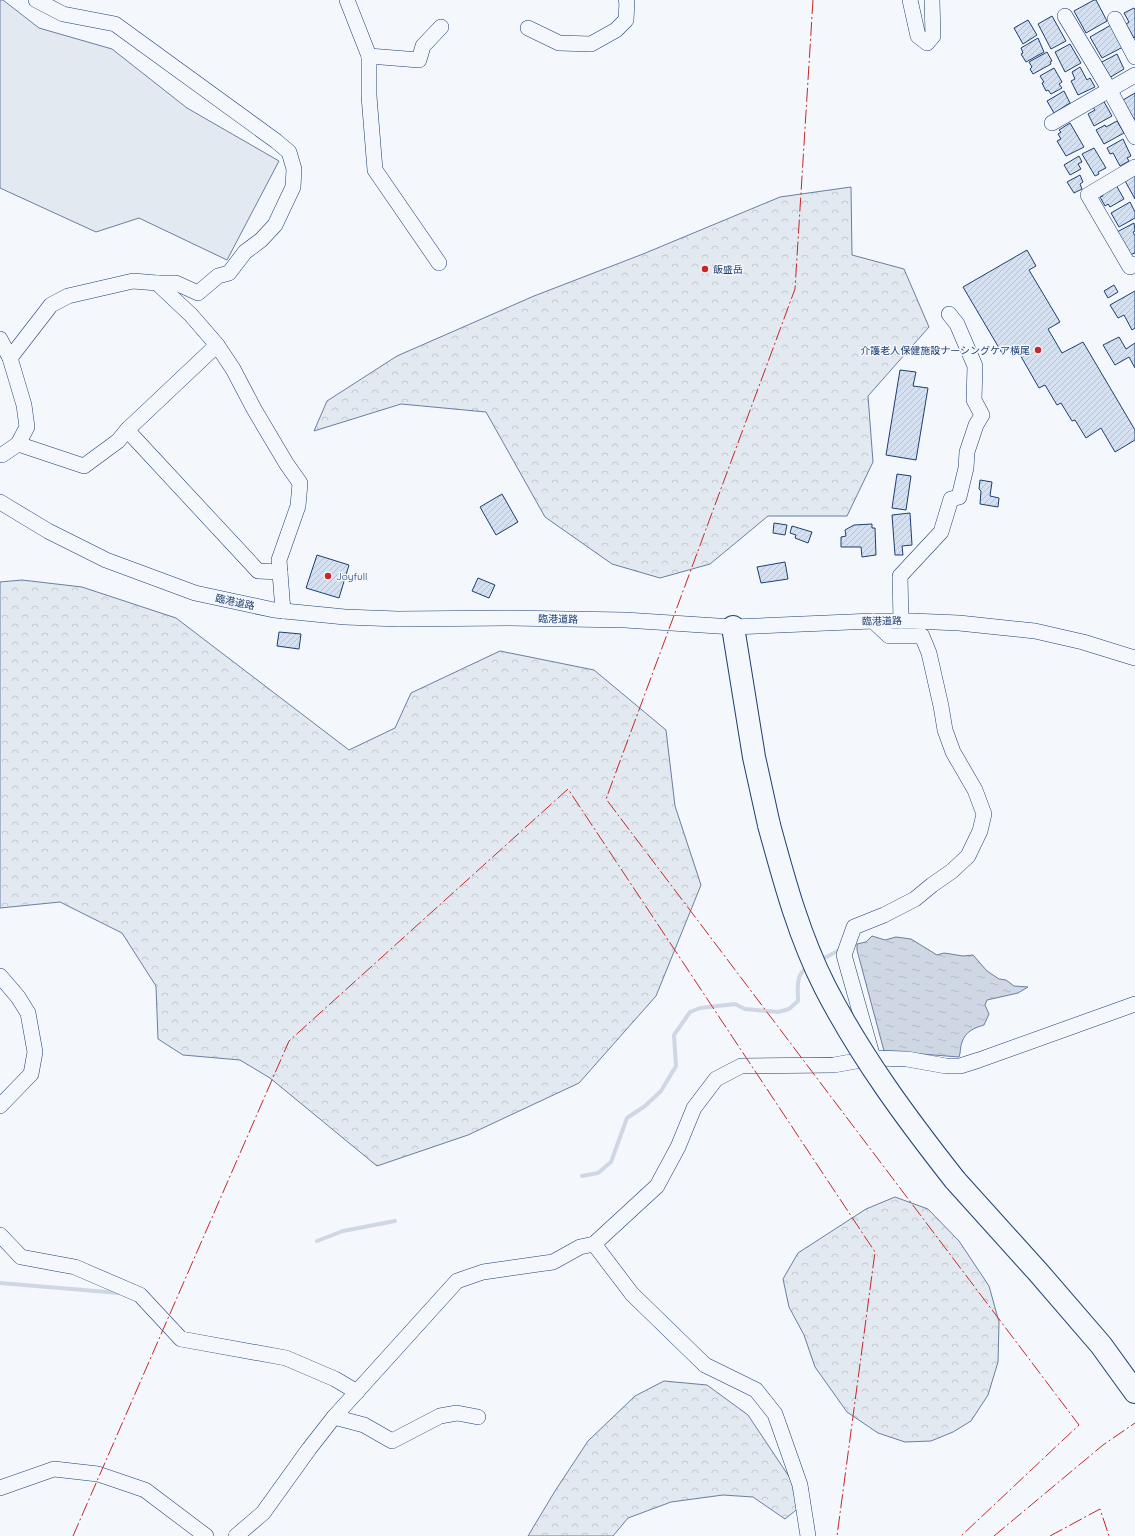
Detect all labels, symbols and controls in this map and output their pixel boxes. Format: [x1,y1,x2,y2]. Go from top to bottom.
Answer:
place label: 飯盛岳 [713,263,743,276]
marker: 飯盛岳 [700,264,710,274]
place label: 介護老人保健施設ナーシングケア横尾 [860,344,1030,357]
marker: 介護老人保健施設ナーシングケア横尾 [1033,345,1043,355]
place label: Joyfull [336,570,367,583]
marker: Joyfull [323,571,333,581]
street label: 臨港道路 [214,591,256,613]
street label: 臨港道路 [538,612,578,626]
street label: 臨港道路 [862,614,902,628]

